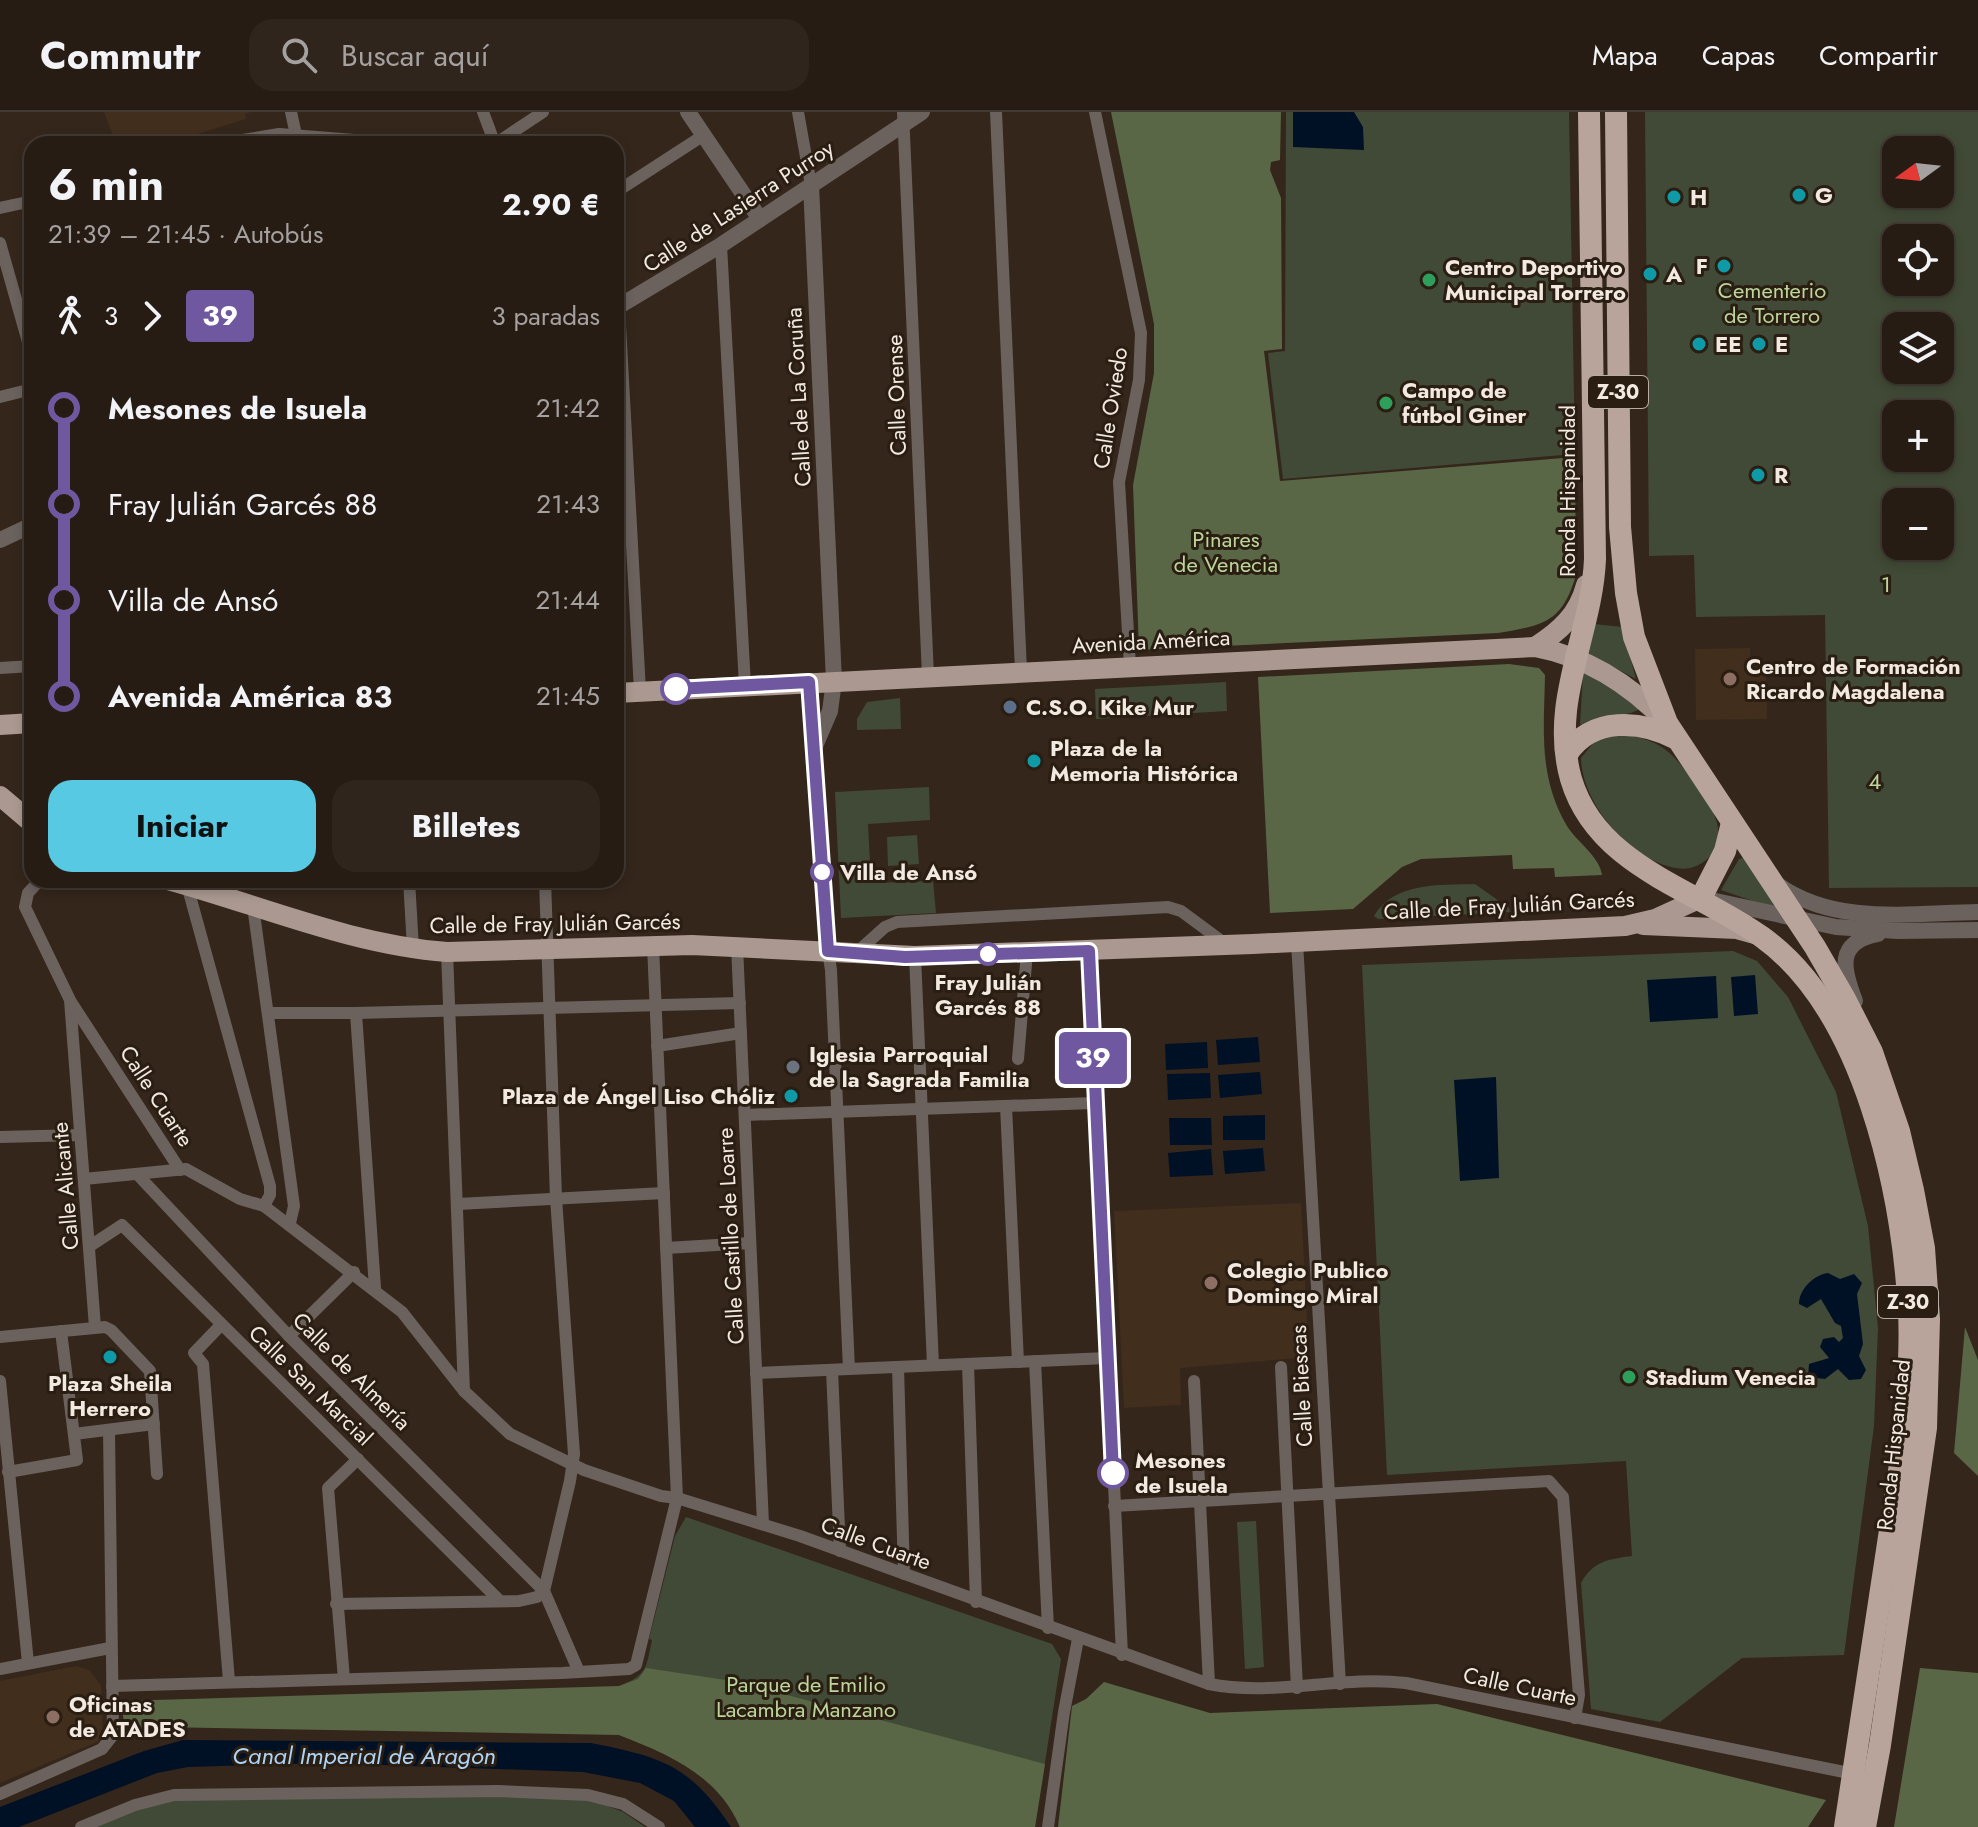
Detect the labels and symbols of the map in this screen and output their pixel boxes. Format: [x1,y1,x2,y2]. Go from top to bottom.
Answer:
street label: Calle de Lasierra Purroy [636,132,840,280]
north arrow [1882,136,1954,208]
place label: G [1815,179,1833,211]
place label: H [1690,181,1707,213]
marker: G [1790,186,1808,204]
marker: H [1665,188,1683,206]
place label: F [1696,250,1708,282]
place label: Centro Deportivo Municipal Torrero [1445,251,1626,308]
marker: F [1715,257,1733,275]
place label: A [1665,258,1683,290]
marker: A [1641,265,1659,283]
marker: Centro Deportivo Municipal Torrero [1420,271,1438,289]
park label: Cementerio de Torrero [1718,274,1826,331]
street label: Calle de La Coruña [777,306,819,488]
place label: EE [1715,328,1742,360]
place label: E [1775,328,1788,360]
street label: Calle Orense [878,334,914,456]
marker: EE [1690,335,1708,353]
marker: E [1750,335,1768,353]
street label: Calle Oviedo [1085,345,1135,471]
place label: Campo de fútbol Giner [1402,374,1527,431]
road number: Z-30 [1588,376,1648,408]
marker: Campo de fútbol Giner [1377,394,1395,412]
street label: Ronda Hispanidad [1551,405,1583,577]
place label: R [1774,459,1789,491]
marker: R [1749,466,1767,484]
park label: Pinares de Venecia [1174,523,1278,580]
park label: 1 [1881,568,1891,600]
street label: Avenida América [1071,621,1231,661]
place label: Centro de Formación Ricardo Magdalena [1746,650,1961,707]
marker: Centro de Formación Ricardo Magdalena [1721,670,1739,688]
unlabelled marker [661,674,691,704]
place label: C.S.O. Kike Mur [1026,691,1194,723]
marker: C.S.O. Kike Mur [1001,698,1019,716]
place label: Plaza de la Memoria Histórica [1050,732,1238,789]
marker: Plaza de la Memoria Histórica [1025,752,1043,770]
park label: 4 [1869,765,1882,797]
place label: Villa de Ansó [839,856,977,888]
marker: Villa de Ansó [811,861,833,883]
street label: Calle de Fray Julián Garcés [1383,882,1635,928]
street label: Calle de Fray Julián Garcés [429,905,681,941]
marker: Fray Julián Garcés 88 [977,943,999,965]
place label: Fray Julián Garcés 88 [934,966,1042,1023]
line badge: 39 [1057,1032,1129,1084]
place label: Iglesia Parroquial de la Sagrada Familia [809,1038,1030,1095]
street label: Calle Cuarte [112,1039,202,1153]
marker: Iglesia Parroquial de la Sagrada Familia [784,1058,802,1076]
place label: Plaza de Ángel Liso Chóliz [502,1080,776,1112]
marker: Plaza de Ángel Liso Chóliz [782,1087,800,1105]
street label: Calle Alicante [43,1121,87,1251]
street label: Calle Castillo de Loarre [708,1127,752,1345]
place label: Colegio Publico Domingo Miral [1227,1254,1388,1311]
marker: Colegio Publico Domingo Miral [1202,1274,1220,1292]
road number: Z-30 [1878,1286,1938,1318]
street label: Calle de Almería [285,1304,419,1438]
street label: Calle San Marcial [242,1317,380,1453]
street label: Calle Biescas [1282,1324,1320,1448]
marker: Plaza Sheila Herrero [101,1348,119,1366]
street label: Ronda Hispanidad [1868,1358,1918,1532]
place label: Stadium Venecia [1645,1361,1816,1393]
place label: Plaza Sheila Herrero [48,1367,172,1424]
marker: Stadium Venecia [1620,1368,1638,1386]
place label: Mesones de Isuela [1135,1444,1228,1501]
marker: Mesones de Isuela [1098,1458,1128,1488]
street label: Calle Cuarte [816,1508,936,1578]
street label: Calle Cuarte [1460,1658,1580,1714]
park label: Parque de Emilio Lacambra Manzano [716,1668,896,1725]
place label: Oficinas de ATADES [69,1688,186,1745]
marker: Oficinas de ATADES [44,1708,62,1726]
water label: Canal Imperial de Aragón [232,1738,496,1773]

